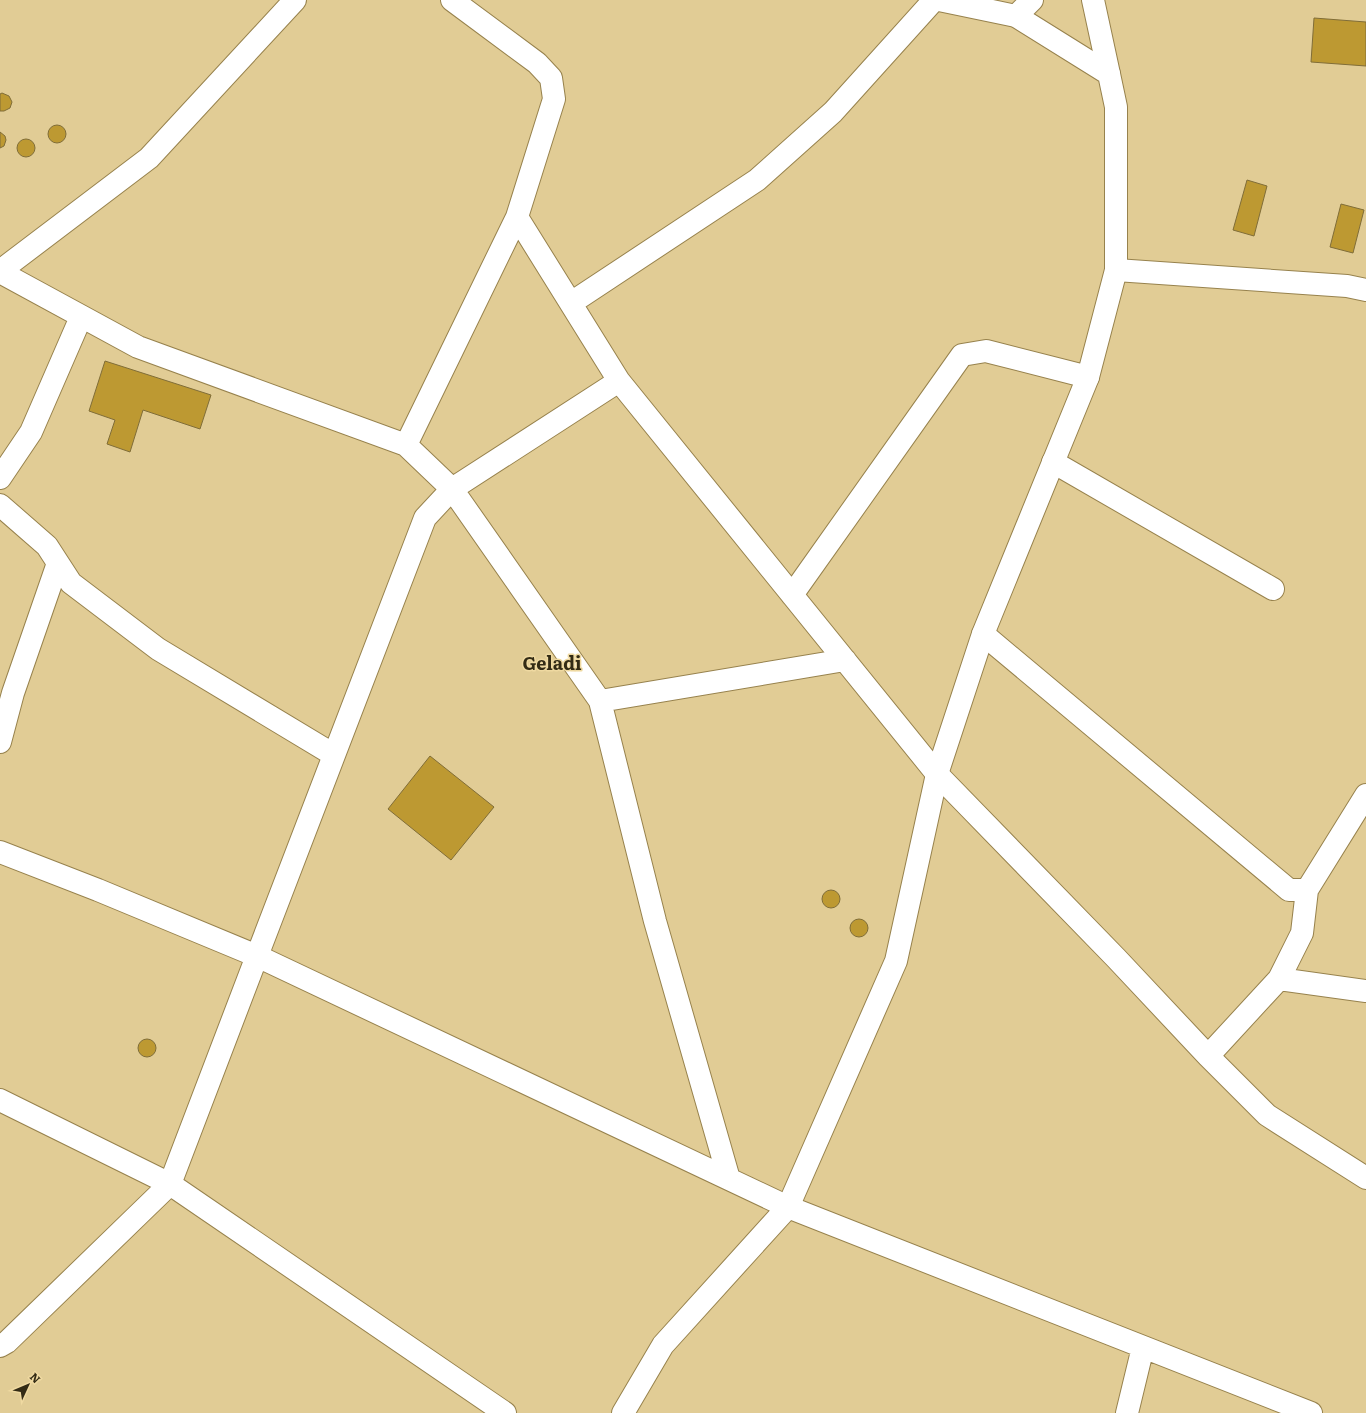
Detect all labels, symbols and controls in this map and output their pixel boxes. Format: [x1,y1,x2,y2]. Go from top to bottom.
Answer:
district label: Geladi [522,649,582,676]
north arrow [8,1365,48,1405]
text: N [27,1368,45,1386]

